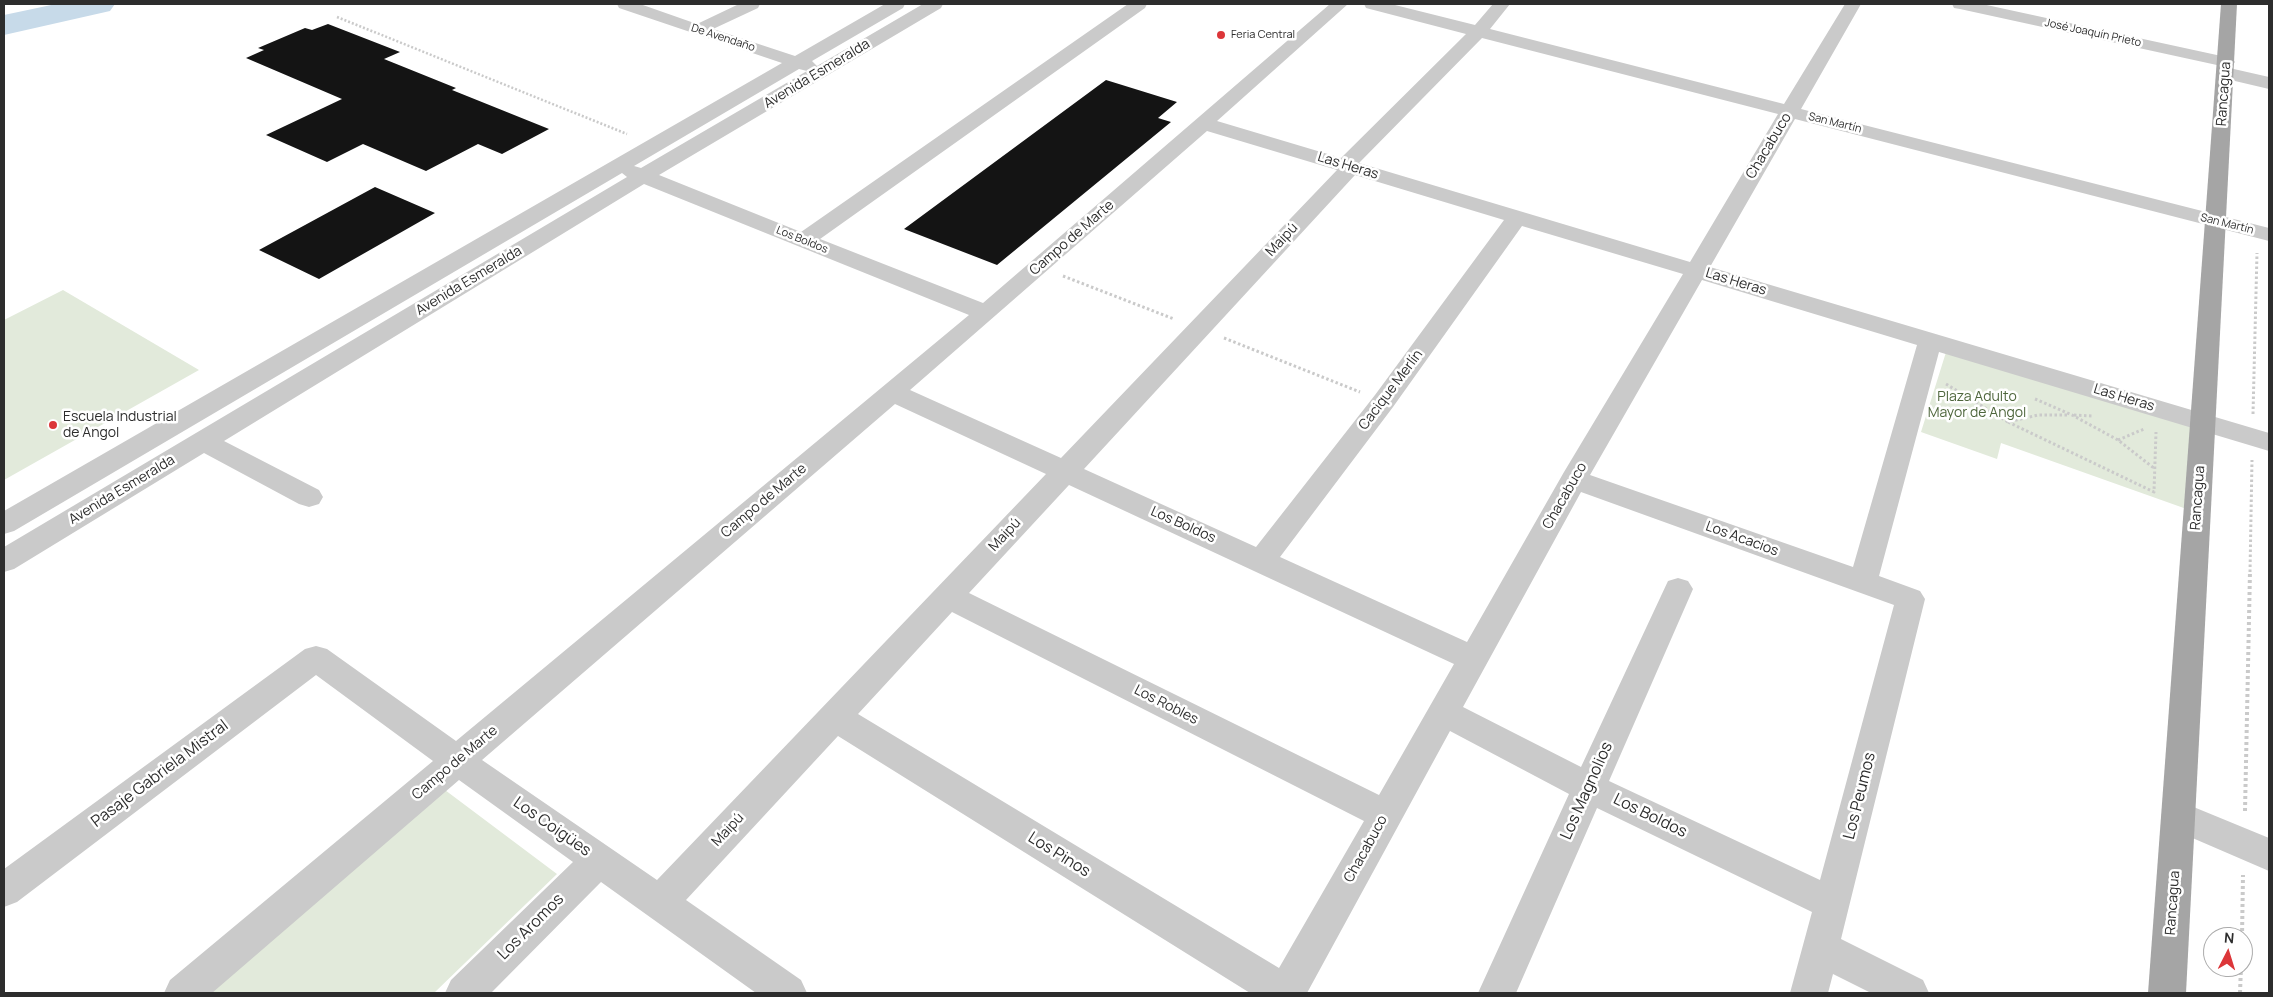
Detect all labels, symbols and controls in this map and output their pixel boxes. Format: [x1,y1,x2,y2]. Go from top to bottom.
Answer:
street label: José Joaquín Prieto [2044,16,2142,50]
street label: De Avendaño [689,21,757,55]
place label: Feria Central [1231,28,1295,42]
marker: Feria Central [1215,29,1227,41]
street label: Avenida Esmeralda [761,36,873,112]
street label: Rancagua [2213,61,2235,127]
street label: Chacabuco [1743,110,1795,182]
street label: San Martín [1807,110,1863,136]
street label: Las Heras [1316,149,1380,183]
street label: Campo de Marte [1026,197,1118,279]
street label: San Martín [2199,211,2255,237]
street label: Maipú [1262,220,1302,260]
street label: Los Boldos [774,224,830,256]
street label: Avenida Esmeralda [413,243,525,319]
street label: Las Heras [1704,265,1768,299]
street label: Cacique Merlín [1355,347,1427,433]
street label: Las Heras [2092,381,2156,415]
park label: Plaza Adulto Mayor de Angol [1928,389,2026,422]
place label: Escuela Industrial de Angol [63,409,177,442]
marker: Escuela Industrial de Angol [47,419,59,431]
street label: Avenida Esmeralda [66,452,178,528]
street label: Campo de Marte [718,460,810,542]
street label: Chacabuco [1539,460,1591,532]
street label: Rancagua [2187,465,2209,531]
street label: Los Boldos [1148,503,1218,547]
street label: Maipú [985,515,1025,555]
street label: Los Acacios [1703,518,1781,560]
street label: Los Robles [1131,682,1201,728]
street label: Pasaje Gabriela Mistral [88,716,232,832]
street label: Campo de Marte [409,722,501,804]
street label: Los Magnolios [1557,739,1617,843]
street label: Los Peumos [1840,751,1880,841]
street label: Los Boldos [1610,790,1690,842]
street label: Los Coigües [509,793,595,861]
street label: Maipú [708,810,748,850]
street label: Chacabuco [1341,813,1391,885]
street label: Los Pinos [1024,828,1094,882]
street label: Rancagua [2162,870,2184,936]
street label: Los Aromos [494,890,568,964]
north arrow [2203,927,2253,977]
text: N [2223,928,2235,947]

